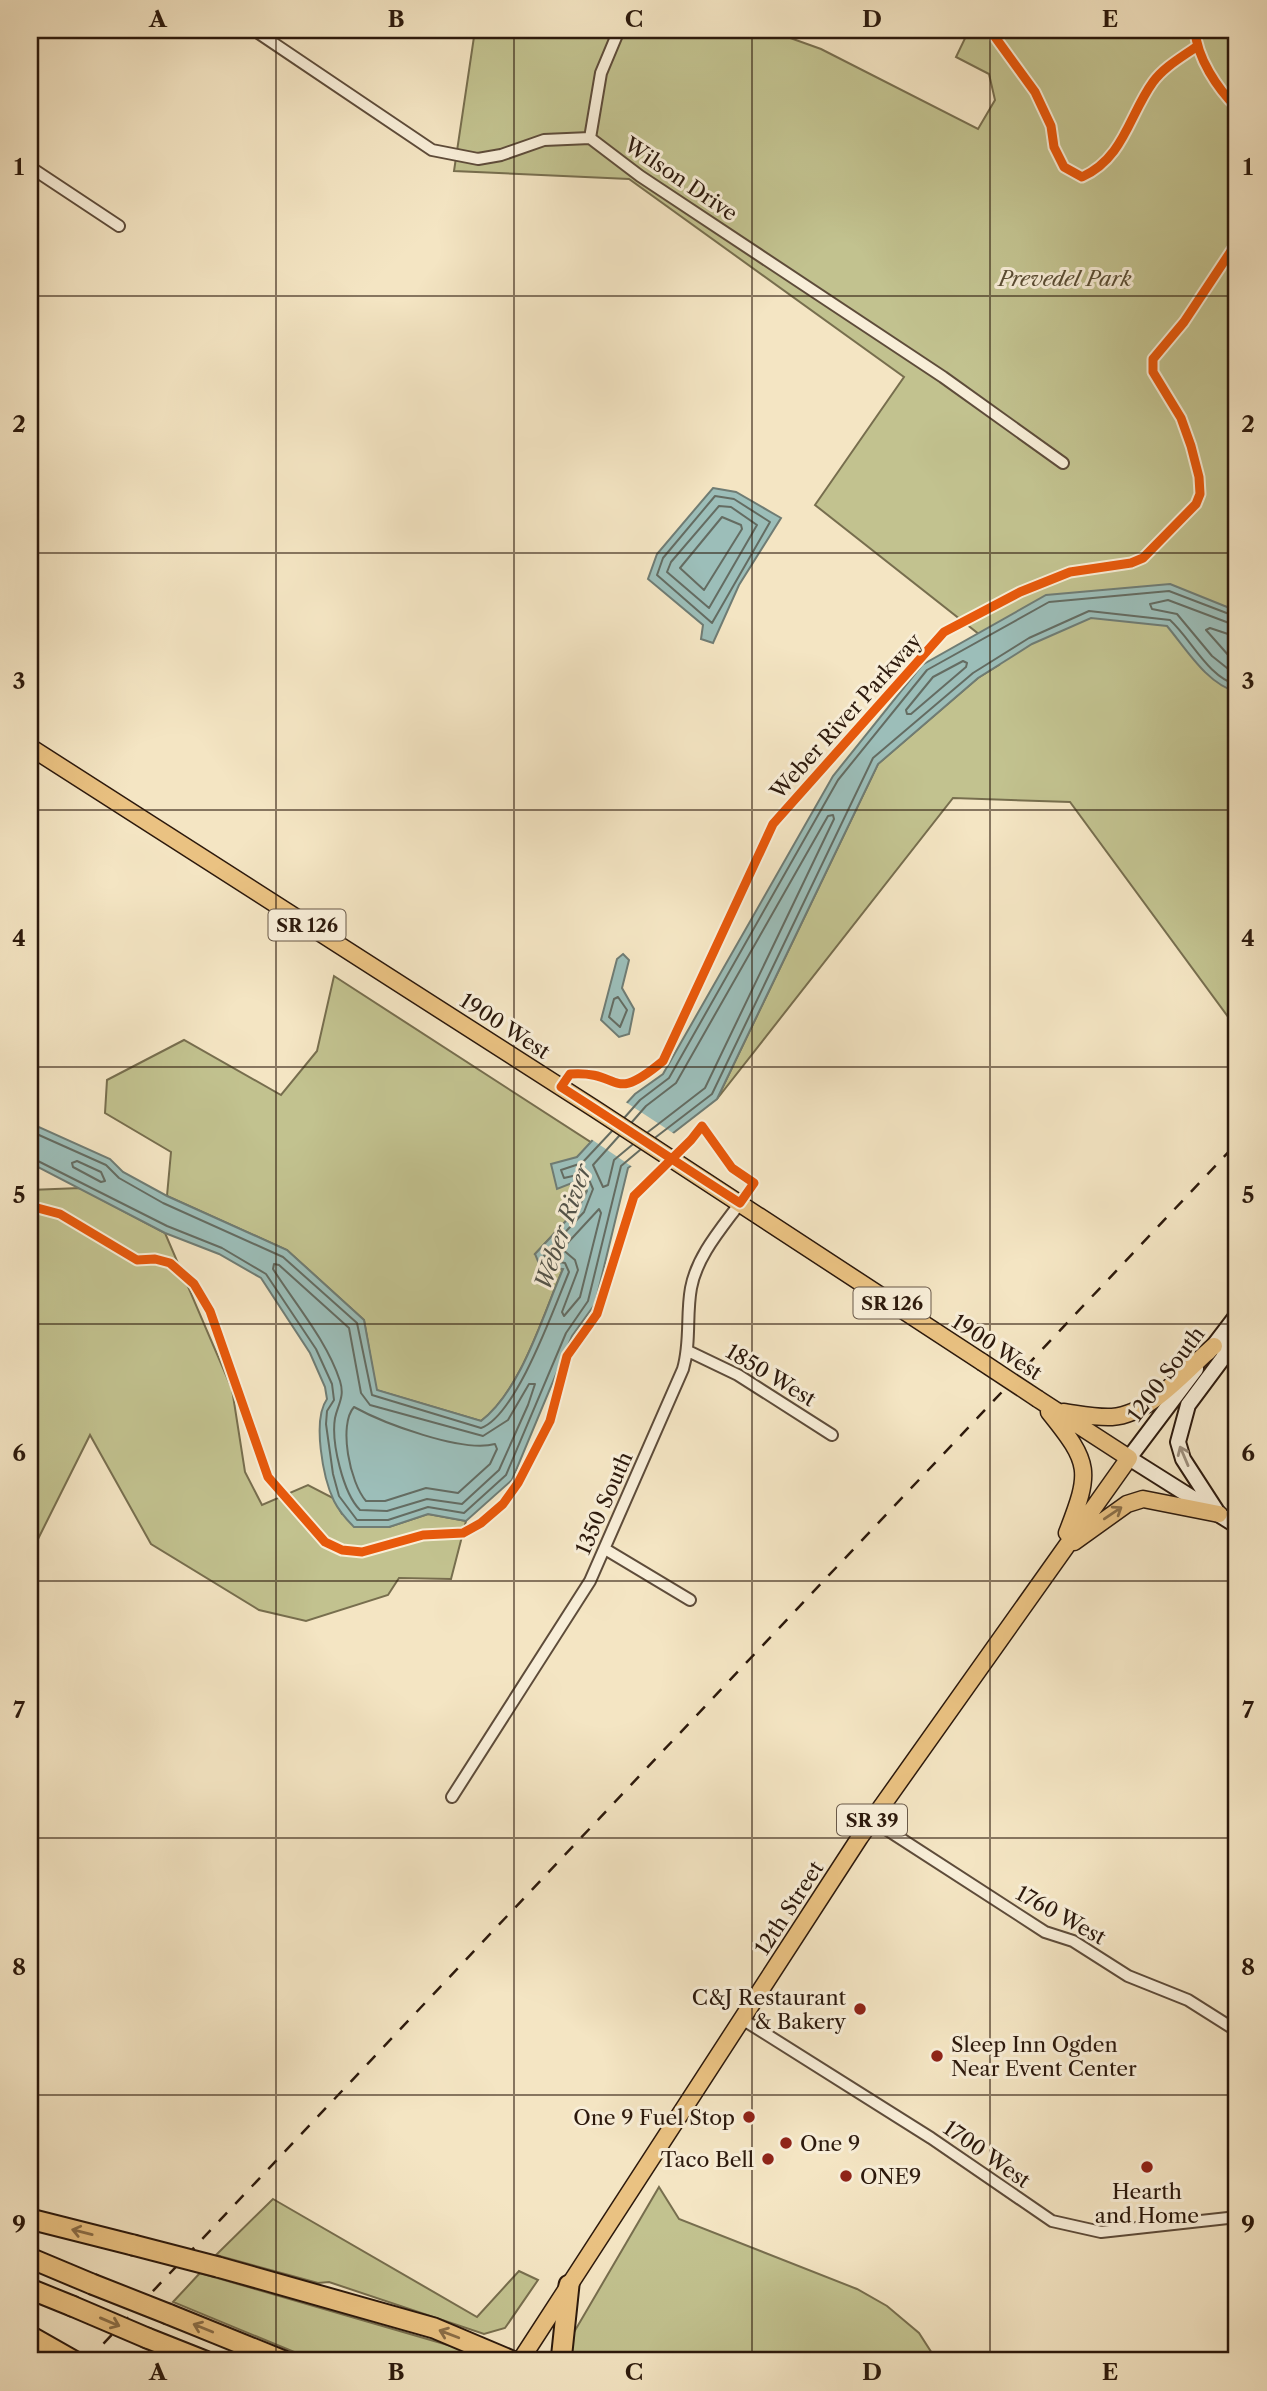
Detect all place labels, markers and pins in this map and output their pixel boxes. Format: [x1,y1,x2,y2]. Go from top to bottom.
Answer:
place label: C&J Restaurant & Bakery [692,1985,847,2034]
marker: C&J Restaurant & Bakery [852,2001,868,2017]
place label: Sleep Inn Ogden Near Event Center [951,2032,1137,2081]
marker: Sleep Inn Ogden Near Event Center [929,2048,945,2064]
place label: One 9 Fuel Stop [573,2105,735,2130]
marker: One 9 Fuel Stop [741,2109,757,2125]
place label: One 9 [800,2131,860,2156]
marker: One 9 [778,2135,794,2151]
place label: Taco Bell [661,2147,754,2172]
marker: Taco Bell [760,2151,776,2167]
marker: Hearth and Home [1139,2159,1155,2175]
place label: ONE9 [860,2164,921,2189]
marker: ONE9 [838,2168,854,2184]
place label: Hearth and Home [1095,2179,1199,2228]

